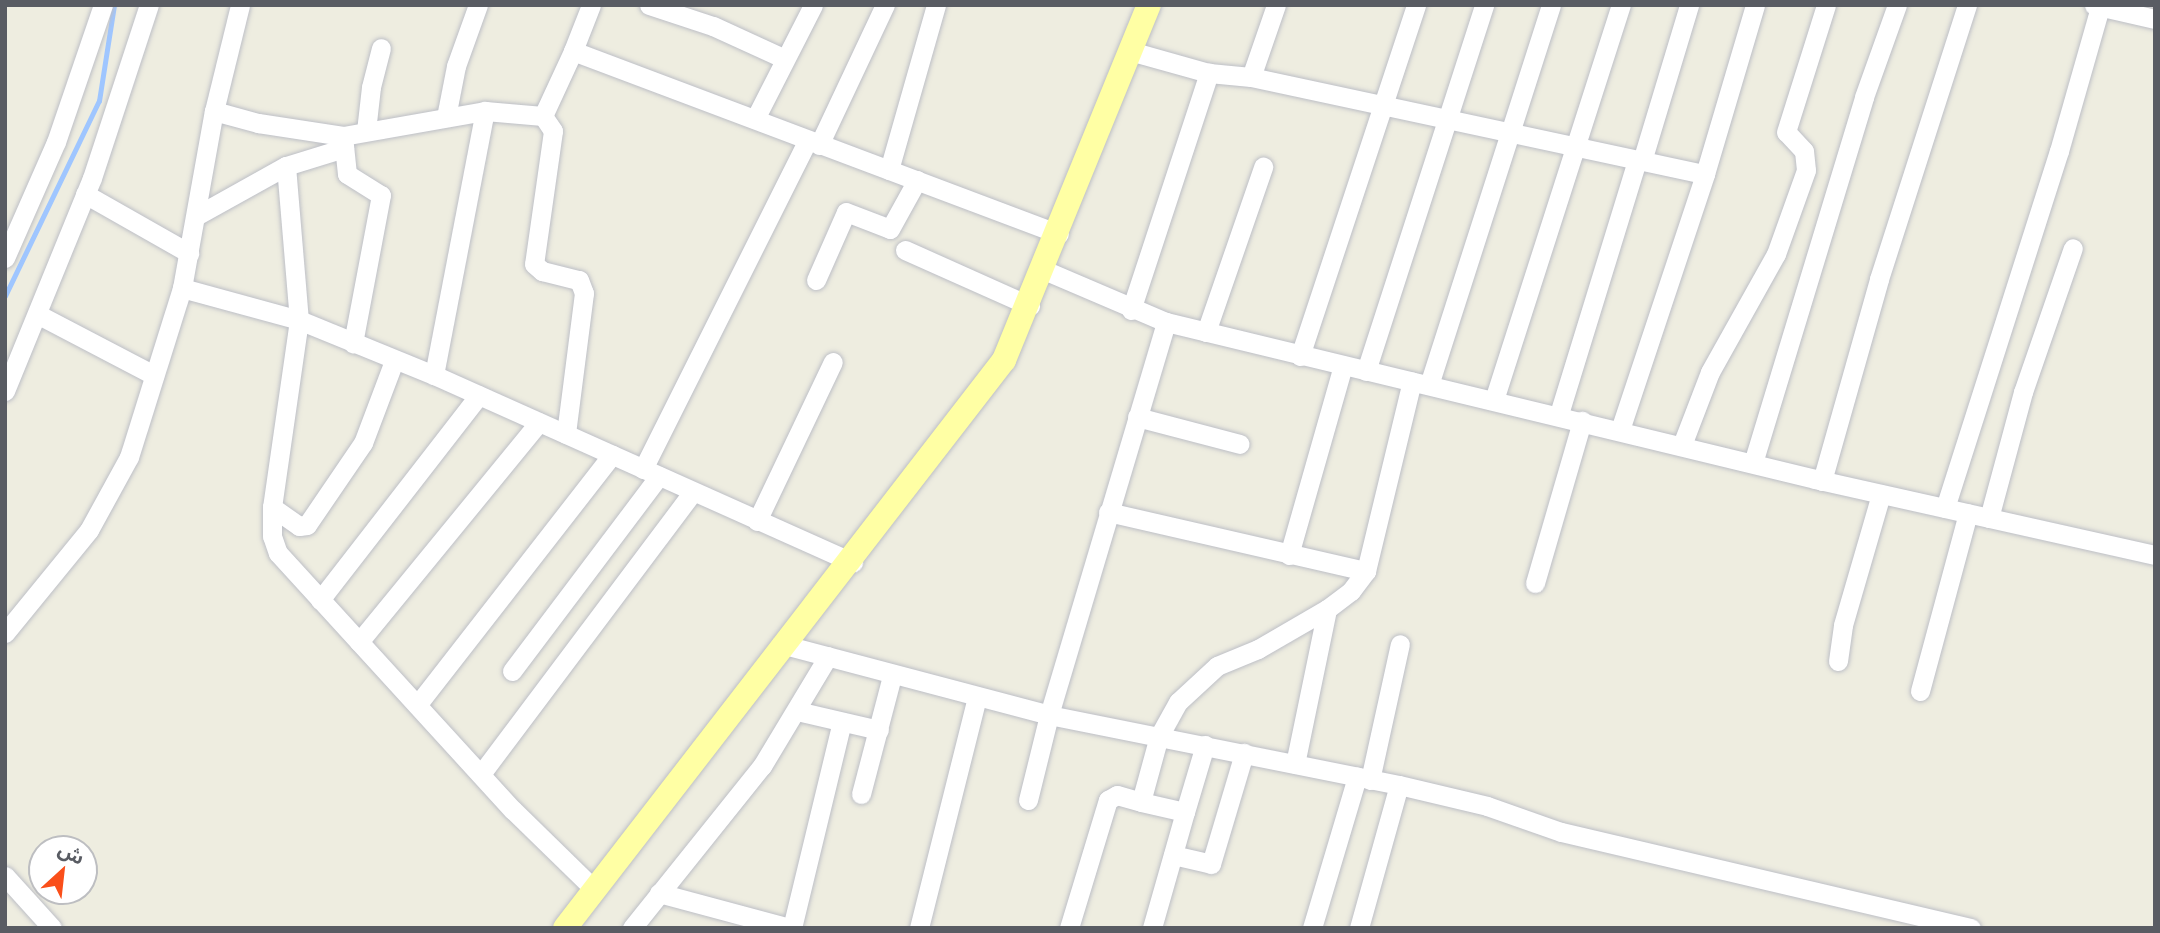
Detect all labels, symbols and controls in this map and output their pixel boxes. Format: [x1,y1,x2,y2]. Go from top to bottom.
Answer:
text: ش [54,834,90,871]
north arrow [28,835,98,905]

